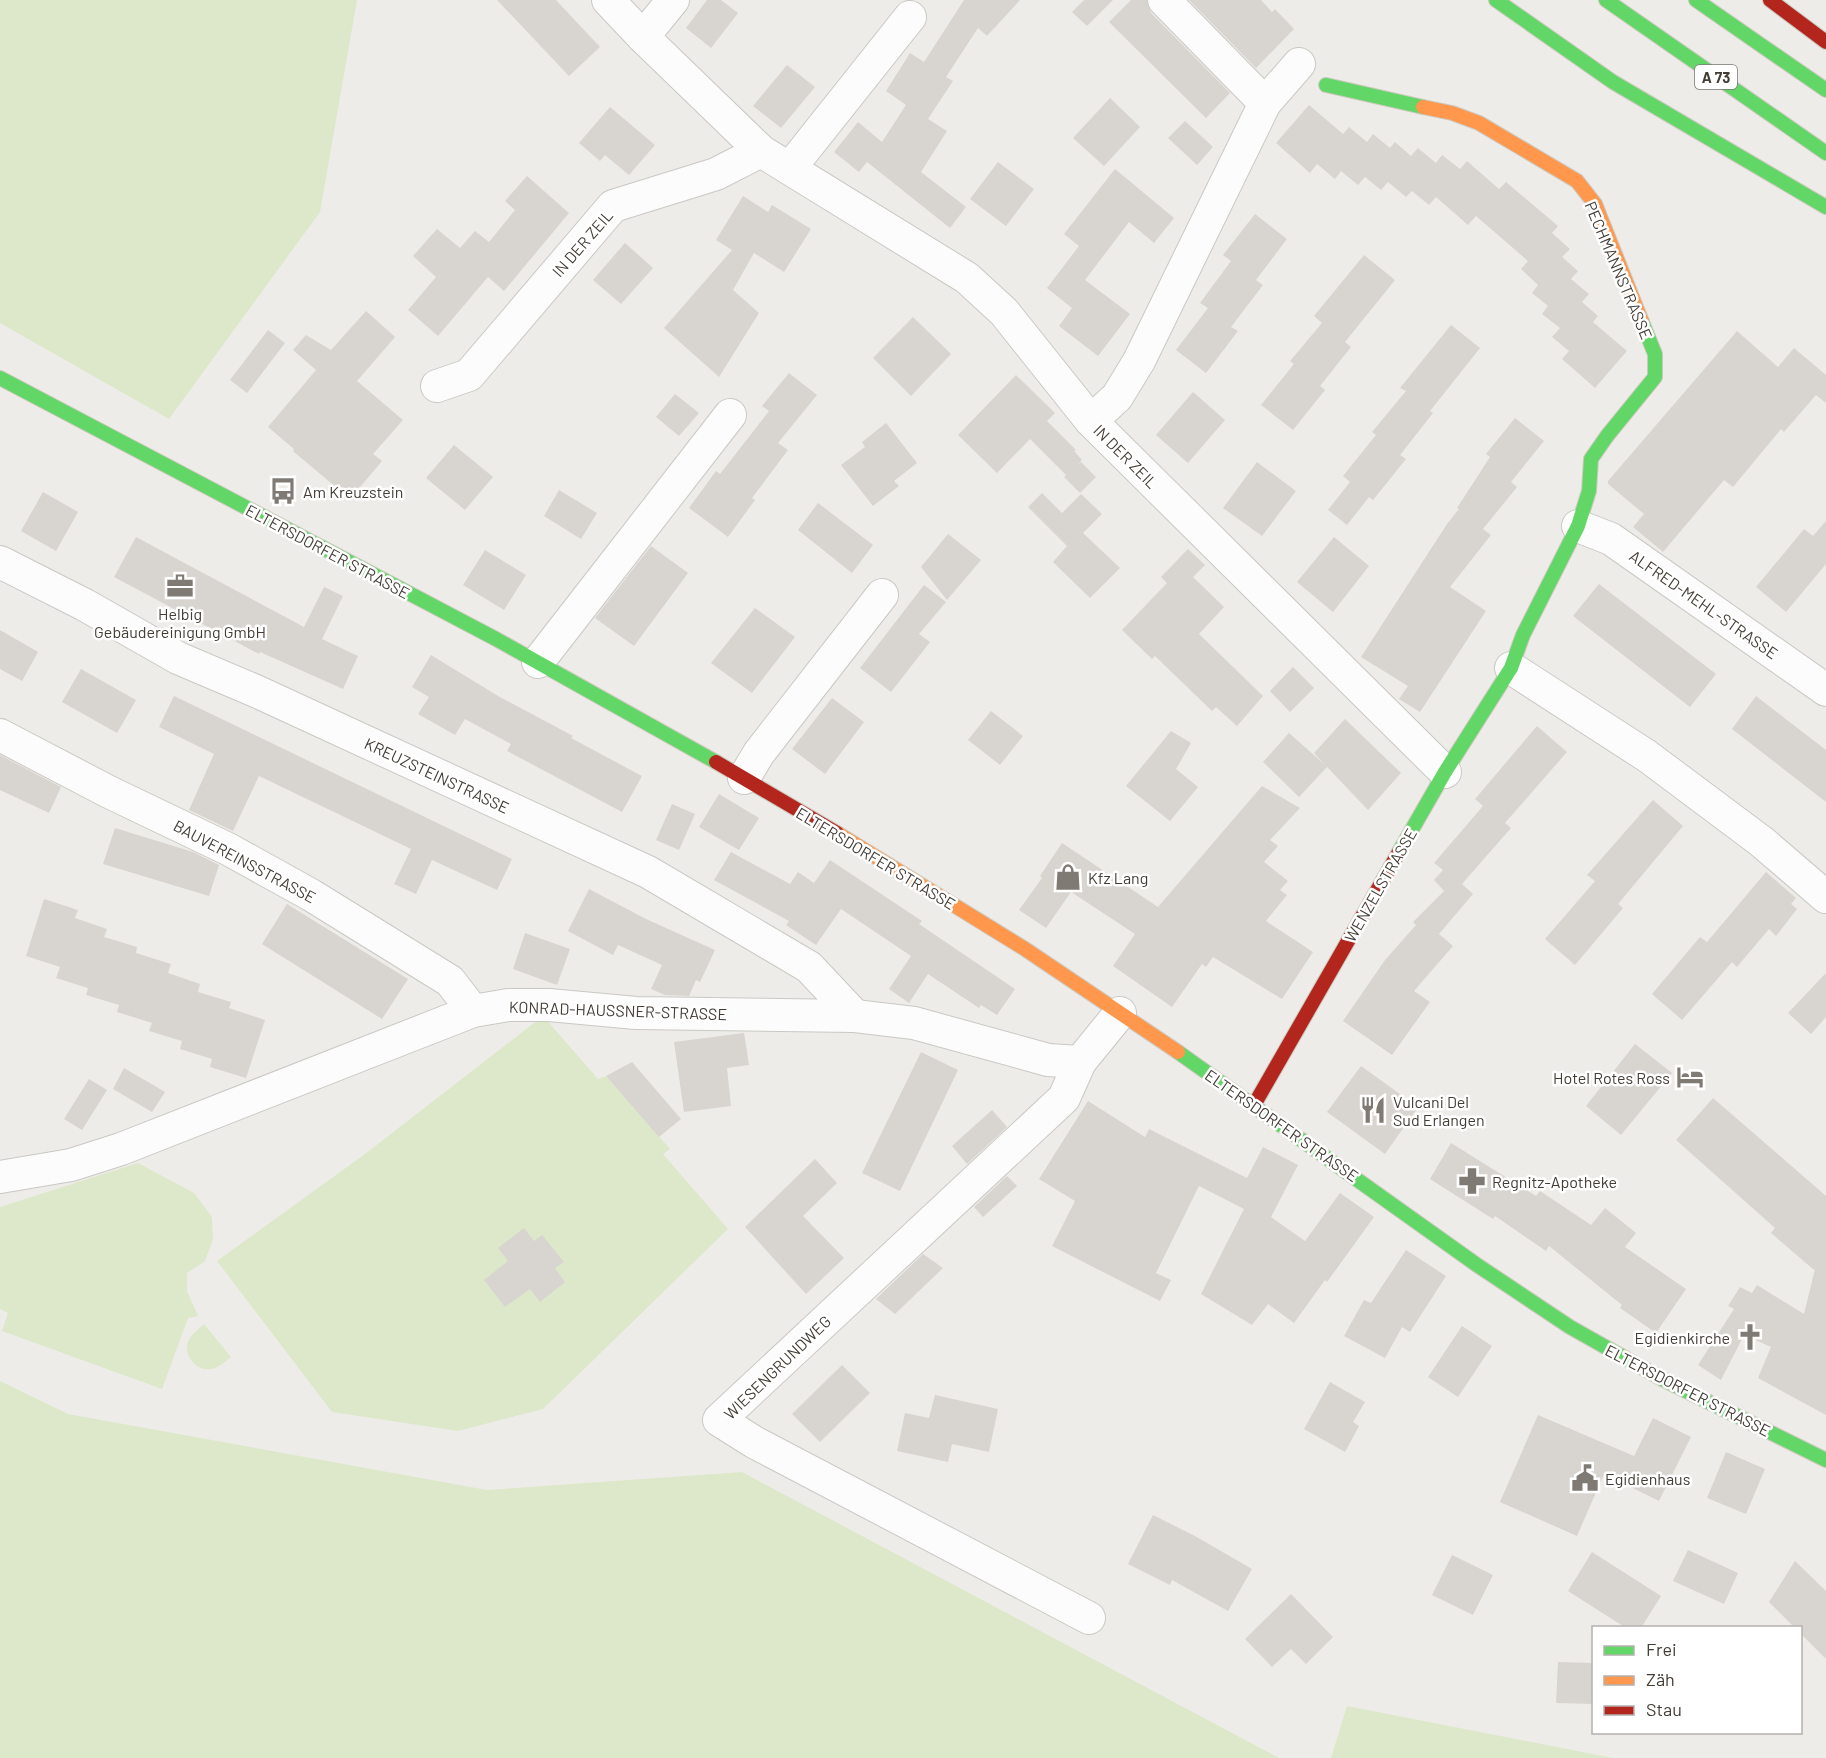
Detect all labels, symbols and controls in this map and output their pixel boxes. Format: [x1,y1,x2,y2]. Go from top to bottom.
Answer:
road number: A 73 [1695,65,1737,89]
street label: PECHMANNSTRASSE [1581,198,1657,342]
street label: IN DER ZEIL [548,206,616,280]
street label: IN DER ZEIL [1090,420,1162,492]
bus stop icon: Am Kreuzstein [268,476,298,506]
place label: Am Kreuzstein [303,482,403,501]
street label: ELTERSDORFER STRASSE [243,500,413,602]
street label: ALFRED-MEHL-STRASSE [1626,546,1782,662]
office icon: Helbig Gebäudereinigung GmbH [165,571,195,601]
place label: Helbig Gebäudereinigung GmbH [94,604,266,641]
street label: KREUZSTEINSTRASSE [362,733,512,817]
street label: ELTERSDORFER STRASSE [793,803,959,913]
street label: BAUVEREINSSTRASSE [171,815,319,907]
street label: WENZELSTRASSE [1340,825,1420,945]
shop icon: Kfz Lang [1053,862,1083,892]
place label: Kfz Lang [1088,868,1148,887]
street label: KONRAD-HAUSSNER-STRASSE [509,997,727,1023]
hotel icon: Hotel Rotes Ross [1675,1062,1705,1092]
street label: ELTERSDORFER STRASSE [1202,1065,1362,1185]
place label: Hotel Rotes Ross [1553,1068,1670,1087]
place label: Vulcani Del Sud Erlangen [1393,1092,1485,1129]
restaurant icon: Vulcani Del Sud Erlangen [1358,1095,1388,1125]
pharmacy icon: Regnitz-Apotheke [1457,1166,1487,1196]
place label: Regnitz-Apotheke [1492,1172,1617,1191]
street label: WIESENGRUNDWEG [720,1311,834,1423]
church icon: Egidienkirche [1735,1322,1765,1352]
place label: Egidienkirche [1635,1328,1730,1347]
street label: ELTERSDORFER STRASSE [1602,1340,1774,1440]
public building icon: Egidienhaus [1570,1463,1600,1493]
place label: Egidienhaus [1605,1469,1690,1488]
legend [1592,1626,1802,1734]
text: Frei [1646,1638,1677,1660]
text: Zäh [1646,1668,1675,1690]
text: Stau [1646,1698,1682,1720]

